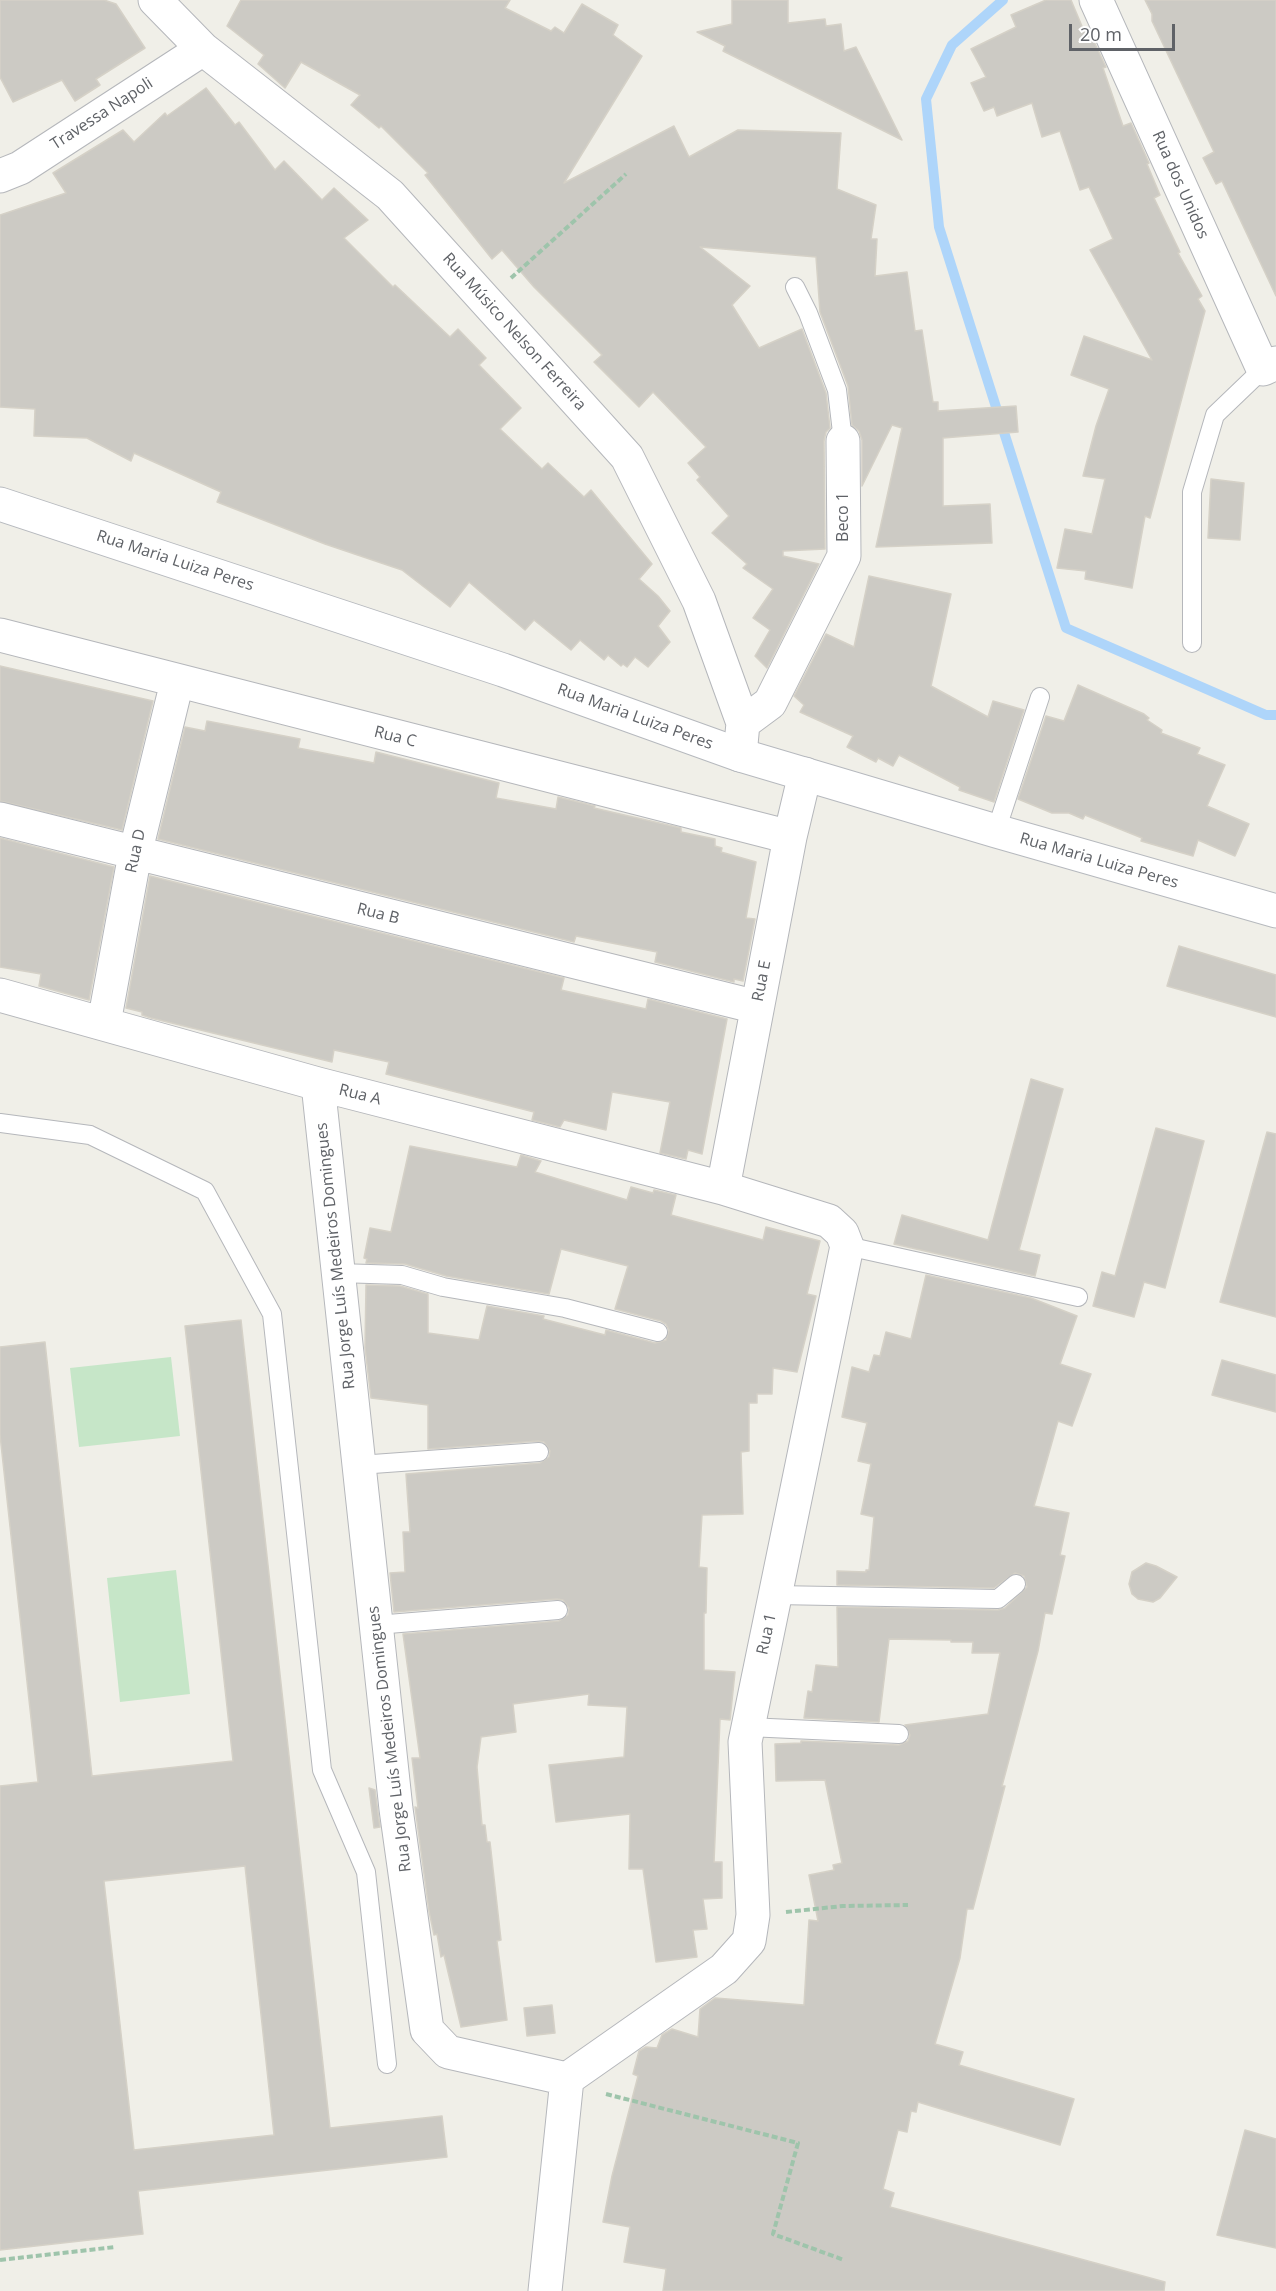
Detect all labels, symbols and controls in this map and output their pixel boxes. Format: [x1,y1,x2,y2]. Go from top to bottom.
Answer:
scale bar [1072,12,1178,50]
text: 20 m [1080,22,1122,46]
street label: Travessa Napoli [47,74,157,154]
street label: Rua dos Unidos [1148,128,1212,242]
street label: Rua Músico Nelson Ferreira [438,249,590,415]
street label: Beco 1 [833,492,853,542]
street label: Rua Maria Luiza Peres [94,527,256,595]
street label: Rua Maria Luiza Peres [555,680,715,754]
street label: Rua C [372,723,418,751]
street label: Rua D [122,827,150,875]
street label: Rua Maria Luiza Peres [1017,829,1181,893]
street label: Rua B [355,899,401,929]
street label: Rua E [749,959,775,1003]
street label: Rua A [337,1081,383,1109]
street label: Rua Jorge Luís Medeiros Domingues [312,1122,360,1390]
street label: Rua Jorge Luís Medeiros Domingues [364,1605,416,1873]
street label: Rua 1 [753,1612,781,1656]

